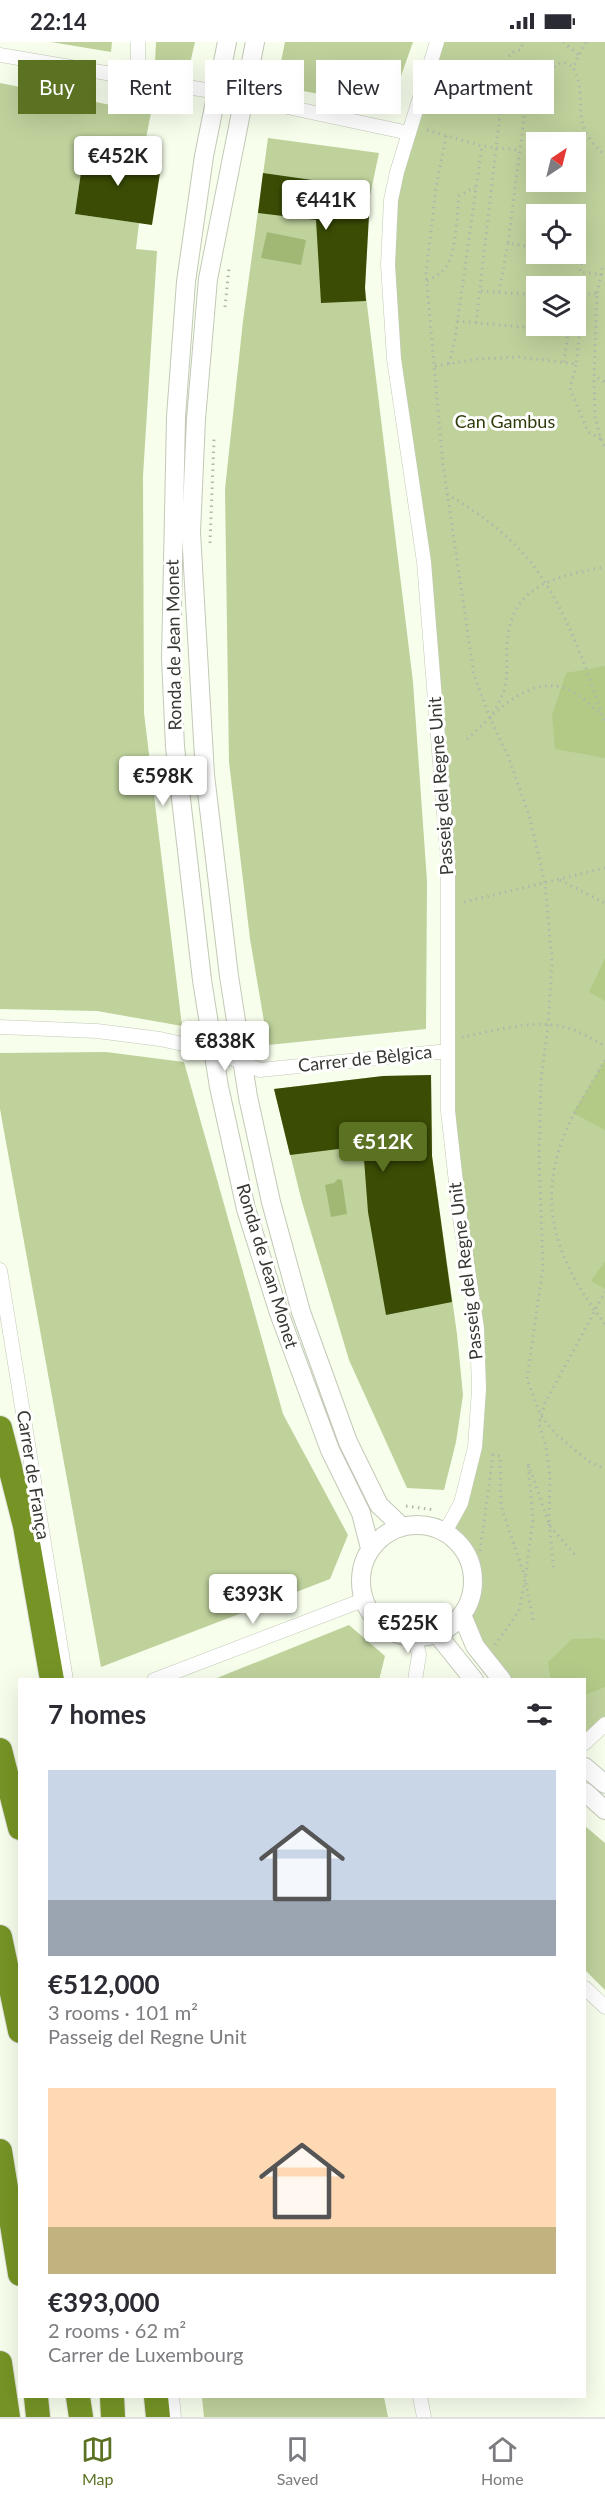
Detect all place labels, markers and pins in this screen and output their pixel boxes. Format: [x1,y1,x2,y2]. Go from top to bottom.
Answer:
pin: €452K [76,136,160,187]
pin: €441K [284,180,368,231]
pin: €598K [121,756,205,807]
pin: €838K [183,1021,267,1072]
pin: €512K [341,1122,425,1173]
pin: €393K [211,1574,295,1625]
pin: €525K [366,1603,450,1654]

